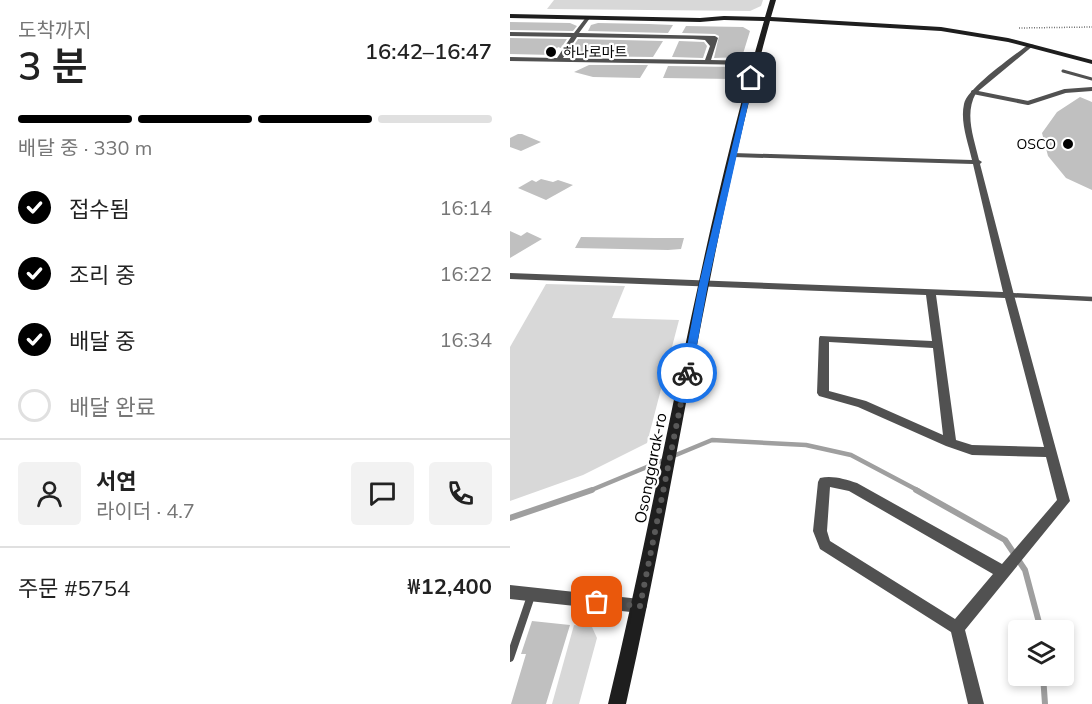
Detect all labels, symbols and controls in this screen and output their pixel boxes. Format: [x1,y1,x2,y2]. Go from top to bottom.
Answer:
text: 도착까지 [18,17,92,42]
text: 16:42–16:47 [365,37,492,65]
text: 3 분 [18,41,88,90]
place label: 하나로마트 [563,43,628,61]
marker: 하나로마트 [544,45,558,59]
pin [725,52,776,103]
icon: home [734,61,767,94]
text: 배달 중 · 330 m [18,135,152,160]
place label: OSCO [1016,135,1056,153]
marker: OSCO [1061,137,1075,151]
icon: check [18,191,51,224]
text: 접수됨 [69,195,130,223]
text: 16:14 [439,195,492,220]
icon: check [18,257,51,290]
text: 조리 중 [69,261,135,289]
text: 16:22 [439,261,492,286]
icon: check [18,323,51,356]
text: 배달 중 [69,327,135,355]
text: 16:34 [439,327,492,352]
courier [657,343,717,403]
icon: bike [671,357,704,390]
text: 배달 완료 [69,393,156,421]
street label: Osonggarak-ro [629,411,671,525]
button: person [18,462,81,525]
button: chat [351,462,414,525]
button: phone [429,462,492,525]
text: 서연 [96,467,136,495]
text: 라이더 · 4.7 [96,498,195,523]
text: ₩12,400 [407,572,492,600]
text: 주문 #5754 [18,574,130,602]
pin [571,576,622,627]
icon: bag [580,585,613,618]
map controls [1008,620,1074,686]
button: layers [1008,620,1074,686]

